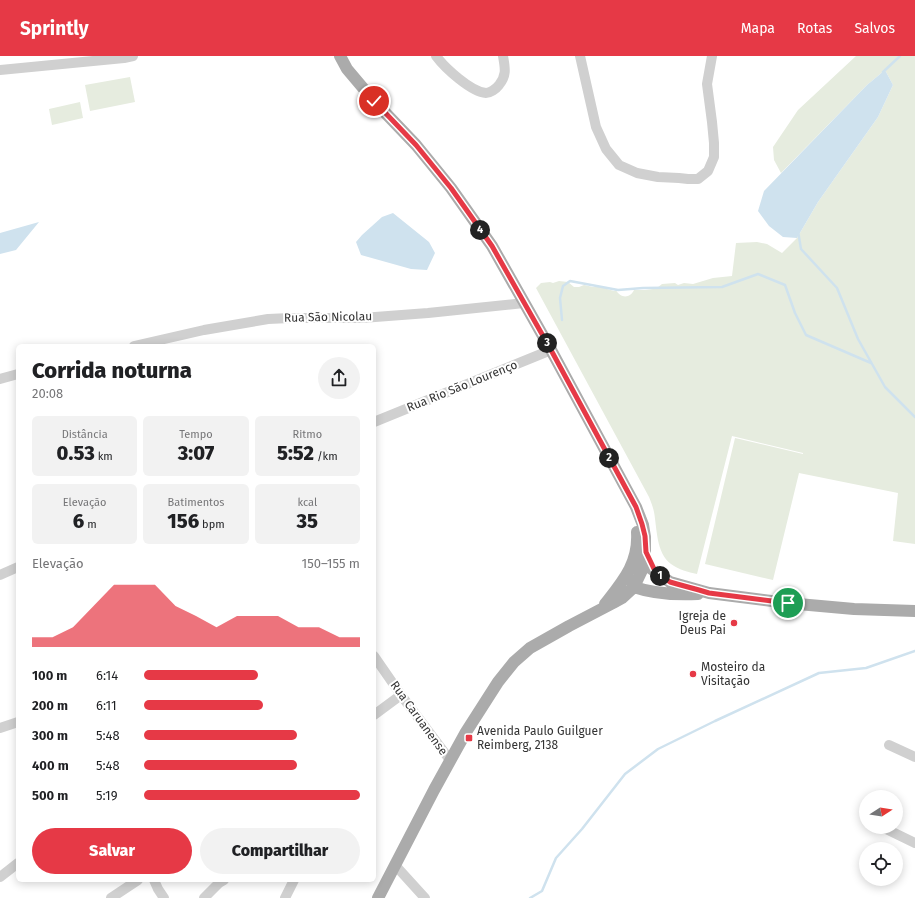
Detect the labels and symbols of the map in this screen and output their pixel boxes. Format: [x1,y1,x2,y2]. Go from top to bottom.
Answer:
pin [357,84,391,118]
pin: 4 [470,220,490,240]
street label: Rua São Nicolau [284,309,372,325]
pin: 3 [537,333,557,353]
street label: Rua Rio São Lourenço [405,357,519,415]
pin: 2 [599,448,619,468]
pin: 1 [650,566,670,586]
pin [771,586,805,620]
place label: Igreja de Deus Pai [679,609,726,637]
marker: Igreja de Deus Pai [729,618,739,628]
place label: Mosteiro da Visitação [701,660,765,688]
marker: Mosteiro da Visitação [688,669,698,679]
street label: Rua Caruanense [387,678,451,758]
place label: Avenida Paulo Guilguer Reimberg, 2138 [477,724,603,752]
marker: Avenida Paulo Guilguer Reimberg, 2138 [464,733,474,743]
north arrow [859,790,903,834]

